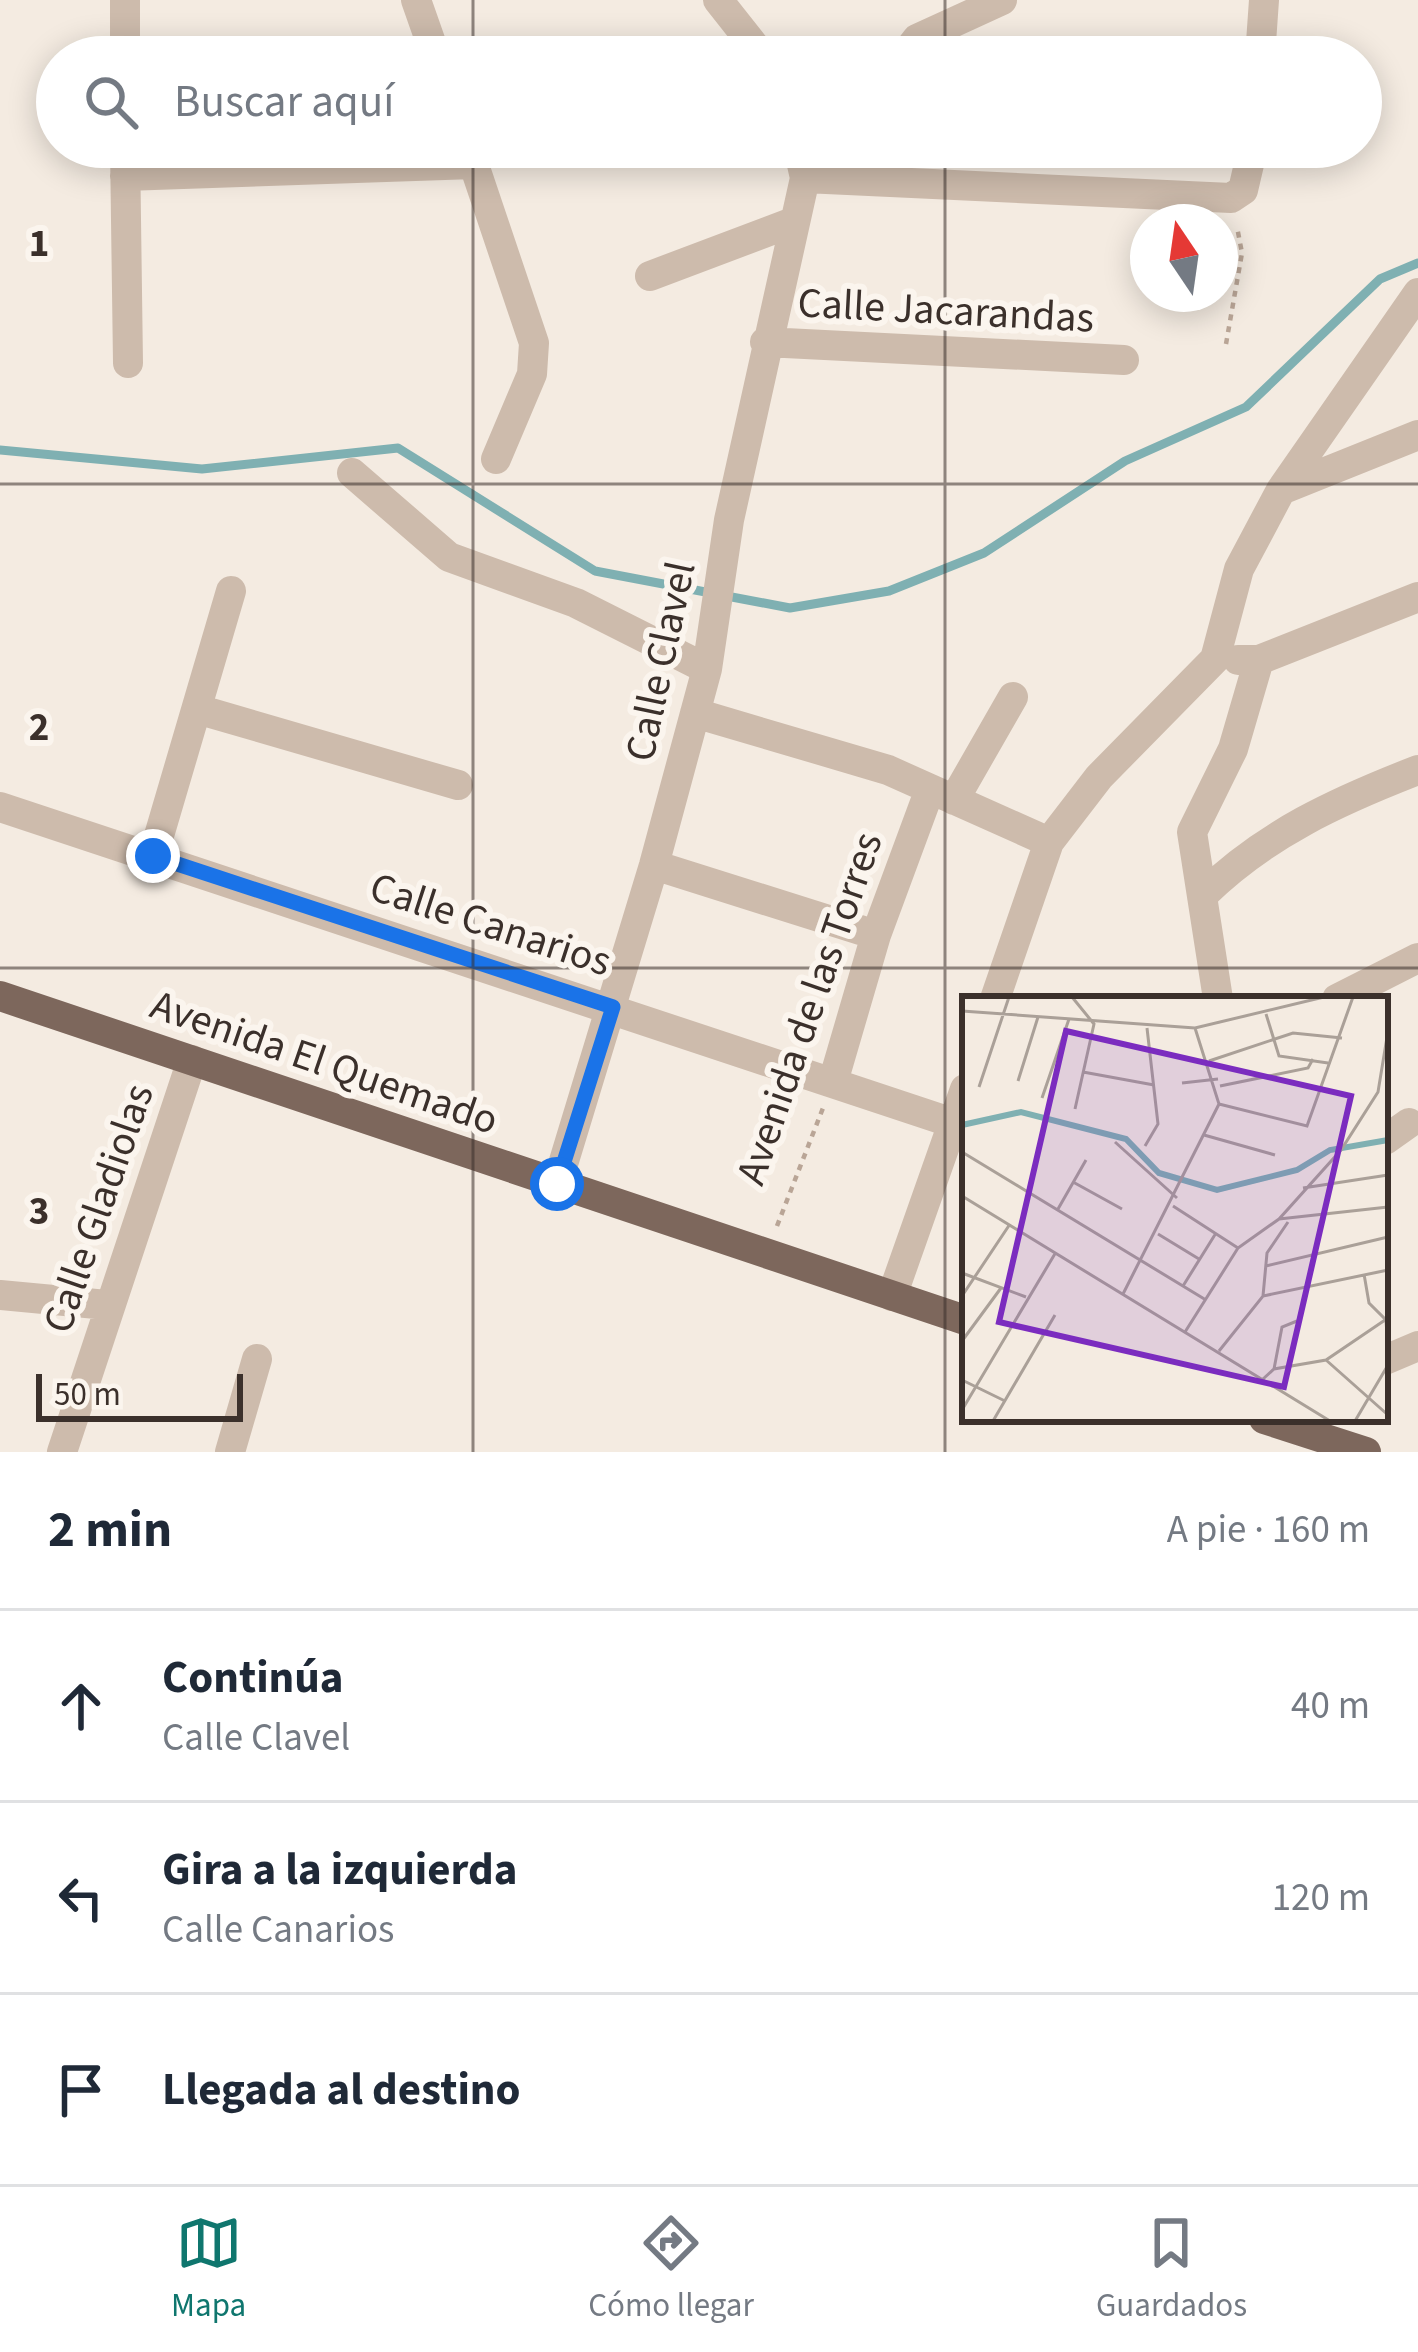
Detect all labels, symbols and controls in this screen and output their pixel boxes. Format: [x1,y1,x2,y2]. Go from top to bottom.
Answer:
search box [36,36,1382,168]
icon: search [78,69,144,135]
text: Buscar aquí [174,70,394,134]
north arrow [1130,204,1238,312]
text: 1 [29,216,49,272]
street label: Calle Jacarandas [796,273,1096,349]
street label: Calle Clavel [611,556,711,767]
text: 2 [29,700,49,756]
street label: Avenida de las Torres [721,824,898,1193]
route end [126,829,180,883]
street label: Calle Canarios [362,858,619,992]
street label: Avenida El Quemado [143,975,506,1150]
inset map [962,996,1388,1422]
street label: Calle Gladiolas [28,1076,169,1341]
route start [530,1157,584,1211]
text: 3 [29,1184,49,1240]
scale bar [36,1368,243,1421]
text: 50 m [54,1371,121,1418]
text: 2 min [48,1494,172,1566]
text: A pie · 160 m [1167,1502,1370,1558]
text: Continúa [162,1646,344,1710]
icon: ahead [48,1673,114,1739]
text: 40 m [1291,1678,1370,1734]
text: Calle Clavel [162,1710,350,1766]
text: Gira a la izquierda [162,1838,518,1902]
icon: left [48,1865,114,1931]
text: 120 m [1272,1870,1370,1926]
text: Calle Canarios [162,1902,394,1958]
icon: arrive [48,2057,114,2123]
text: Llegada al destino [162,2058,521,2122]
tab: Mapa [171,2210,246,2329]
tab: Cómo llegar [588,2210,754,2329]
tab: Guardados [1096,2210,1247,2329]

